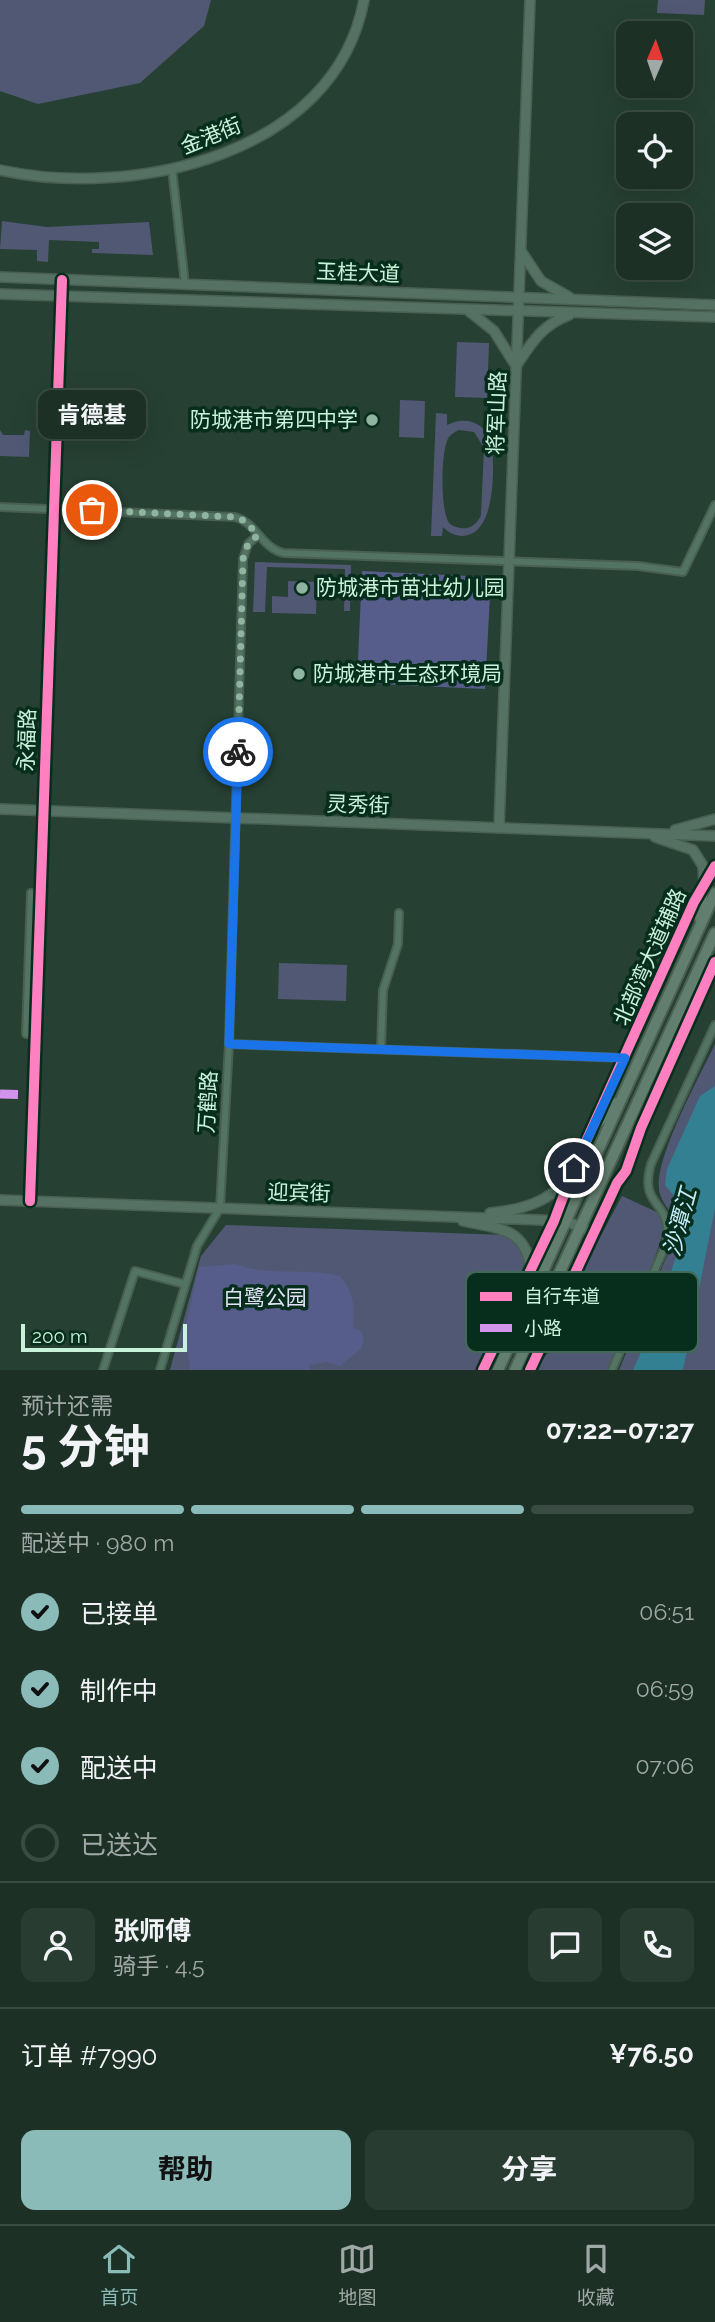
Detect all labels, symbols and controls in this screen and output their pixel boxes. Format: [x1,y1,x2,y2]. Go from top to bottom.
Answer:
north arrow [616,21,693,98]
map controls [616,21,693,280]
street label: 金港街 [177,112,245,159]
button: locate [616,112,693,189]
button: layers [616,203,693,280]
street label: 玉桂大道 [316,259,400,286]
street label: 将军山路 [483,371,510,455]
callout: 肯德基 [38,391,146,440]
text: 肯德基 [58,401,127,428]
place label: 防城港市第四中学 [190,407,358,432]
marker: 防城港市第四中学 [364,412,380,428]
pin [62,480,122,540]
icon: bag [73,491,111,529]
place label: 防城港市苗壮幼儿园 [316,575,505,600]
marker: 防城港市苗壮幼儿园 [294,580,310,596]
place label: 防城港市生态环境局 [313,661,502,686]
marker: 防城港市生态环境局 [291,666,307,682]
street label: 永福路 [13,708,40,772]
courier [203,717,273,787]
icon: bike [219,733,257,771]
street label: 灵秀街 [326,791,390,818]
street label: 北部湾大道辅路 [608,885,691,1029]
street label: 万鹤路 [193,1070,222,1134]
pin [544,1138,604,1198]
icon: home [555,1149,593,1187]
street label: 迎宾街 [267,1179,331,1206]
water label: 沙潭江 [658,1182,702,1259]
legend [466,1272,698,1352]
park label: 白鹭公园 [223,1285,307,1310]
text: 自行车道 [524,1285,600,1307]
text: 小路 [524,1317,562,1339]
scale bar [21,1321,187,1353]
text: 200 m [32,1325,87,1347]
text: 预计还需 [21,1392,113,1419]
text: 07:22–07:27 [546,1415,694,1445]
text: 5 分钟 [21,1420,150,1474]
text: 配送中 · 980 m [21,1529,174,1556]
icon: check [21,1593,59,1631]
text: 06:51 [639,1598,694,1625]
text: 已接单 [80,1599,158,1629]
icon: check [21,1670,59,1708]
text: 06:59 [636,1675,694,1702]
text: 制作中 [80,1676,158,1706]
icon: check [21,1747,59,1785]
text: 07:06 [636,1752,694,1779]
text: 配送中 [80,1753,158,1783]
text: 已送达 [80,1830,158,1860]
button: person [21,1908,95,1982]
button: chat [528,1908,602,1982]
button: phone [620,1908,694,1982]
text: 张师傅 [113,1916,191,1946]
text: 骑手 · 4.5 [113,1952,205,1979]
text: ¥76.50 [609,2039,694,2069]
text: 订单 #7990 [21,2041,158,2071]
button: 帮助 [21,2130,351,2210]
button: 分享 [365,2130,694,2210]
tab: 首页 [100,2240,138,2309]
tab: 地图 [338,2240,377,2309]
tab: 收藏 [577,2240,615,2309]

